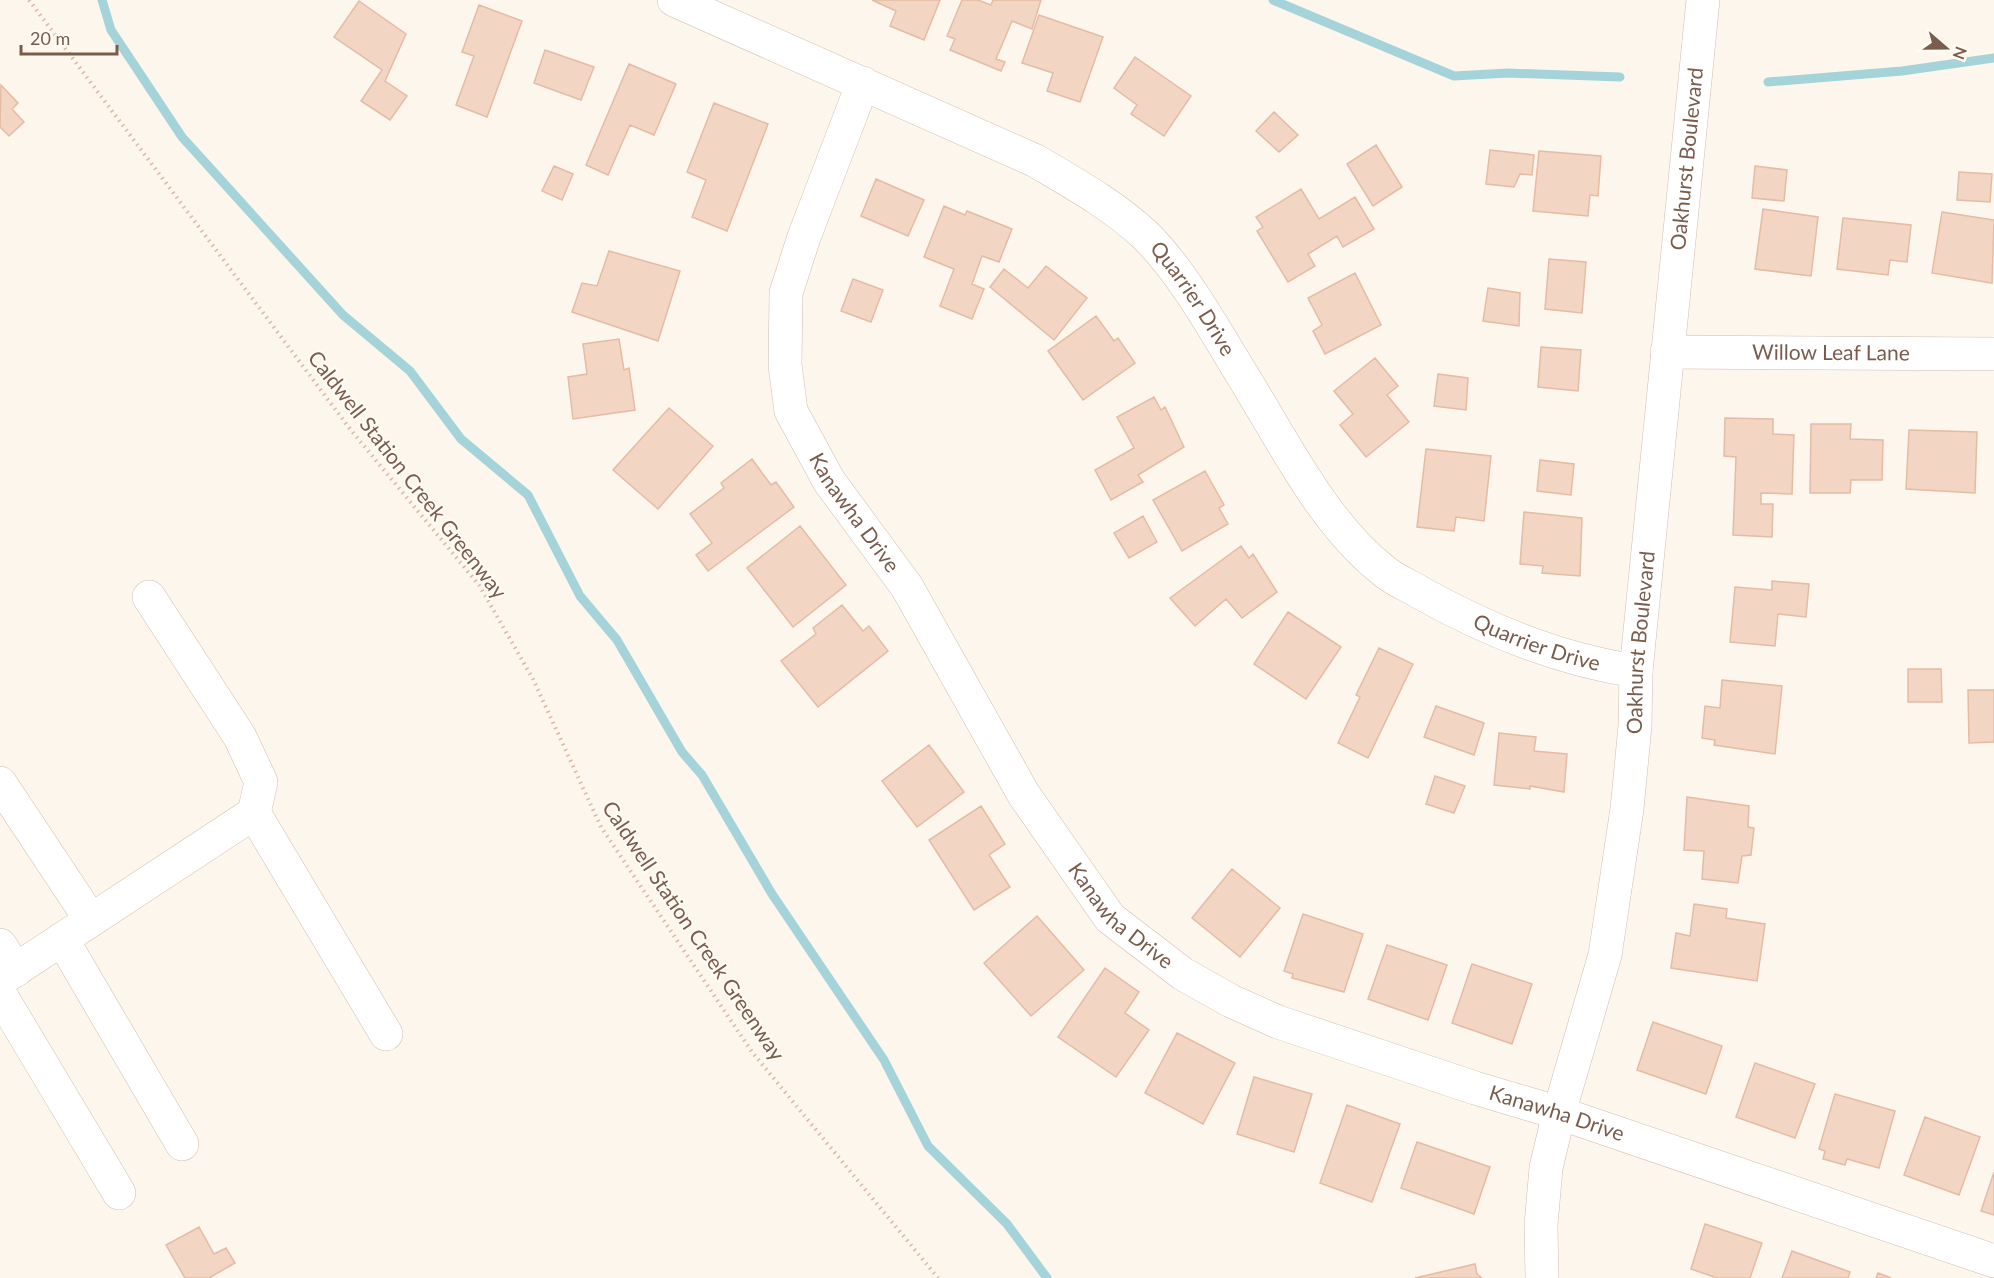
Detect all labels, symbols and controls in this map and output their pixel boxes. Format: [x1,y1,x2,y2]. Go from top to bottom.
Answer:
scale bar [21,18,117,56]
north arrow [1916,18,1976,78]
text: 20 m [30,27,70,49]
text: N [1950,44,1972,62]
street label: Oakhurst Boulevard [1664,66,1707,251]
street label: Quarrier Drive [1146,235,1242,360]
street label: Willow Leaf Lane [1752,339,1910,364]
street label: Caldwell Station Creek Greenway [304,345,513,603]
street label: Kanawha Drive [805,448,906,577]
street label: Oakhurst Boulevard [1621,550,1659,734]
street label: Quarrier Drive [1470,608,1603,675]
street label: Caldwell Station Creek Greenway [598,796,791,1065]
street label: Kanawha Drive [1064,857,1179,973]
street label: Kanawha Drive [1487,1079,1628,1145]

